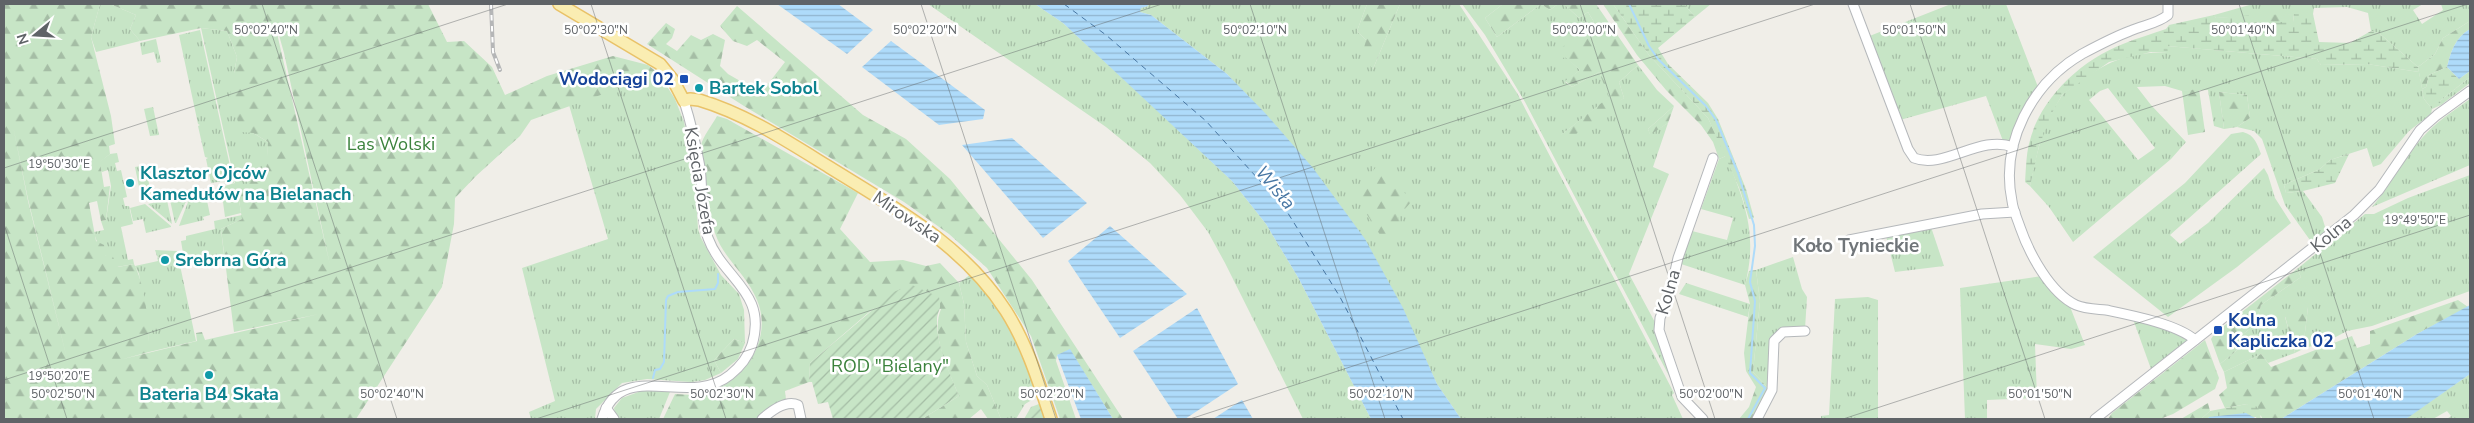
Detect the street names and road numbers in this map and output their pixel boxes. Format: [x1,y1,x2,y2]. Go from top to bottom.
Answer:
street label: Księcia Józefa [679,125,721,237]
street label: Mirowska [868,185,946,249]
street label: Kolna [2306,210,2356,258]
street label: Kolna [1650,267,1686,317]

